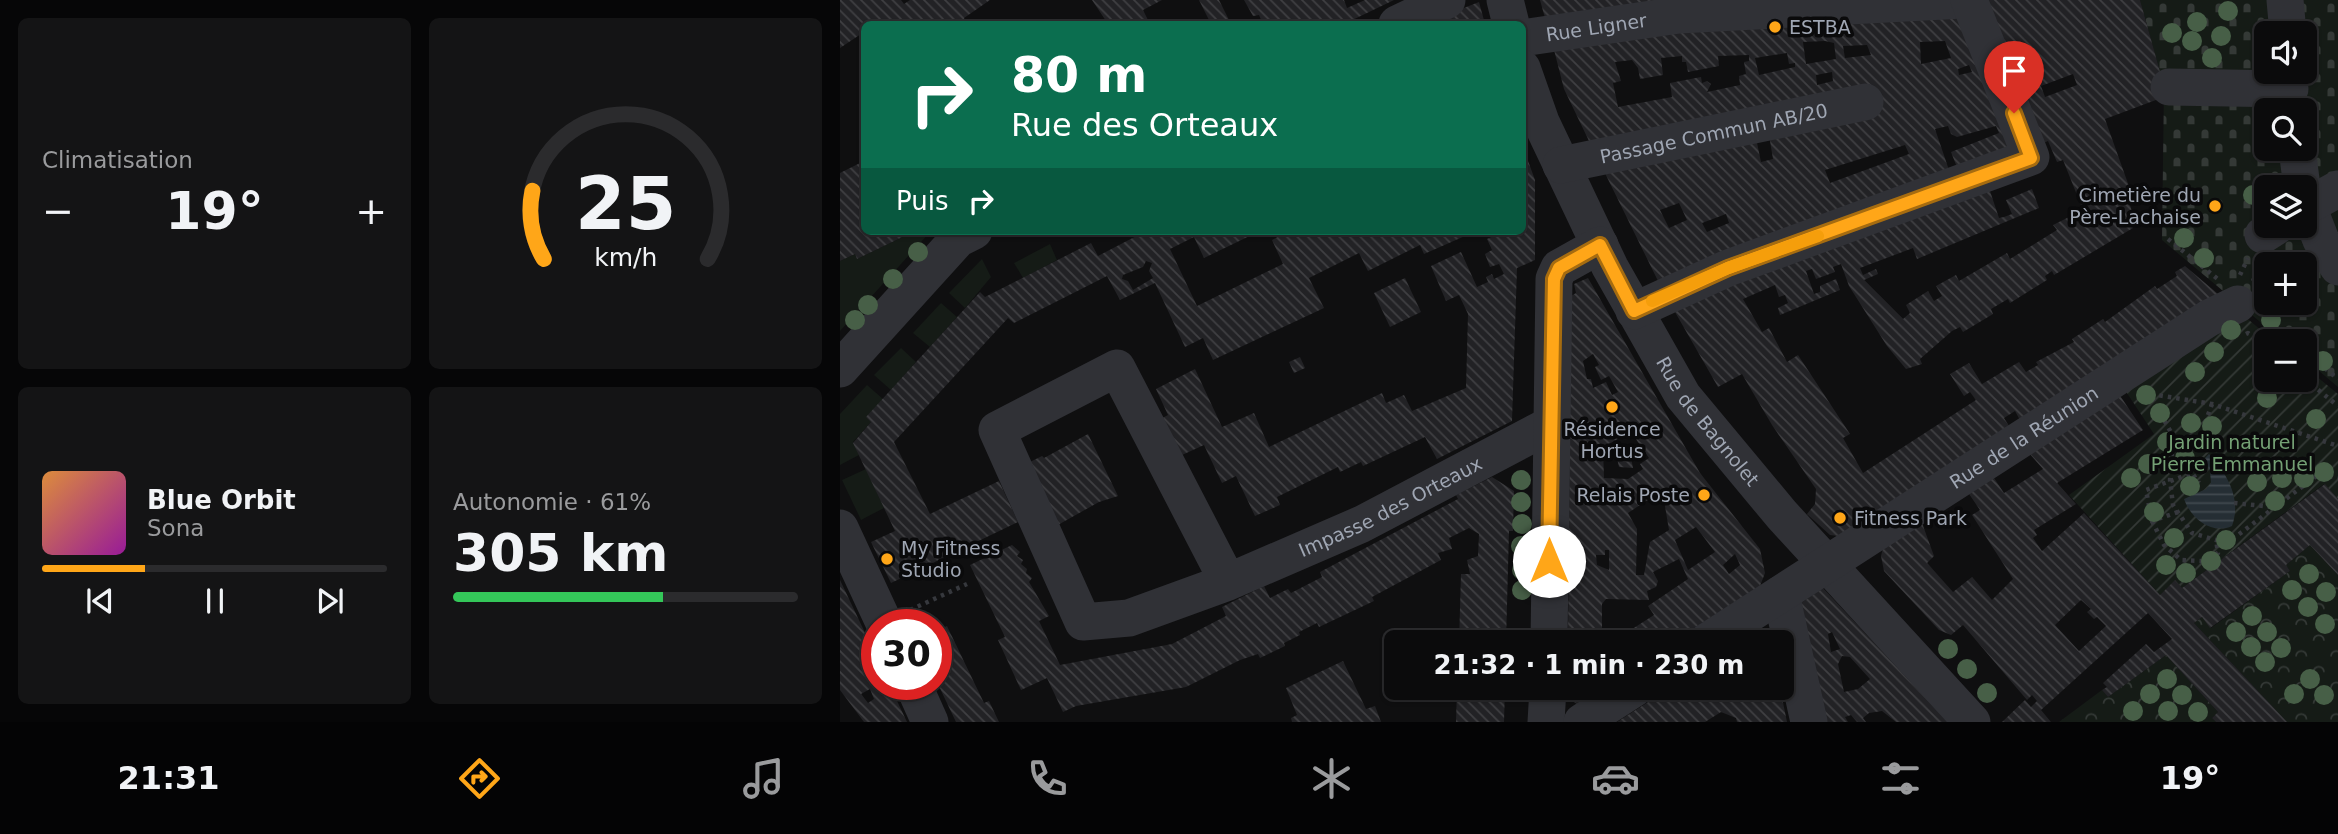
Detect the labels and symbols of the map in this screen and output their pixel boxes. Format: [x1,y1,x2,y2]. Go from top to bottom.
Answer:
street label: Rue Ligner [1544,9,1648,45]
place label: ESTBA [1789,16,1851,38]
marker: ESTBA [1767,19,1783,35]
pin [1984,41,2044,113]
street label: Passage Commun AB/20 [1598,99,1830,168]
place label: Cimetière du Père-Lachaise [2069,184,2201,228]
marker: Cimetière du Père-Lachaise [2207,198,2223,214]
street label: Rue de Bagnolet [1652,353,1764,490]
street label: Rue de la Réunion [1945,381,2102,493]
marker: Résidence Hortus [1604,399,1620,415]
place label: Résidence Hortus [1563,418,1661,462]
park label: Jardin naturel Pierre Emmanuel [2151,431,2313,475]
street label: Impasse des Orteaux [1295,452,1486,561]
place label: Relais Poste [1576,484,1690,506]
marker: Relais Poste [1696,487,1712,503]
place label: Fitness Park [1854,507,1967,529]
marker: Fitness Park [1832,510,1848,526]
position arrow [1512,524,1586,598]
place label: My Fitness Studio [901,537,1000,581]
marker: My Fitness Studio [879,551,895,567]
speed limit sign: 30 [861,609,952,700]

